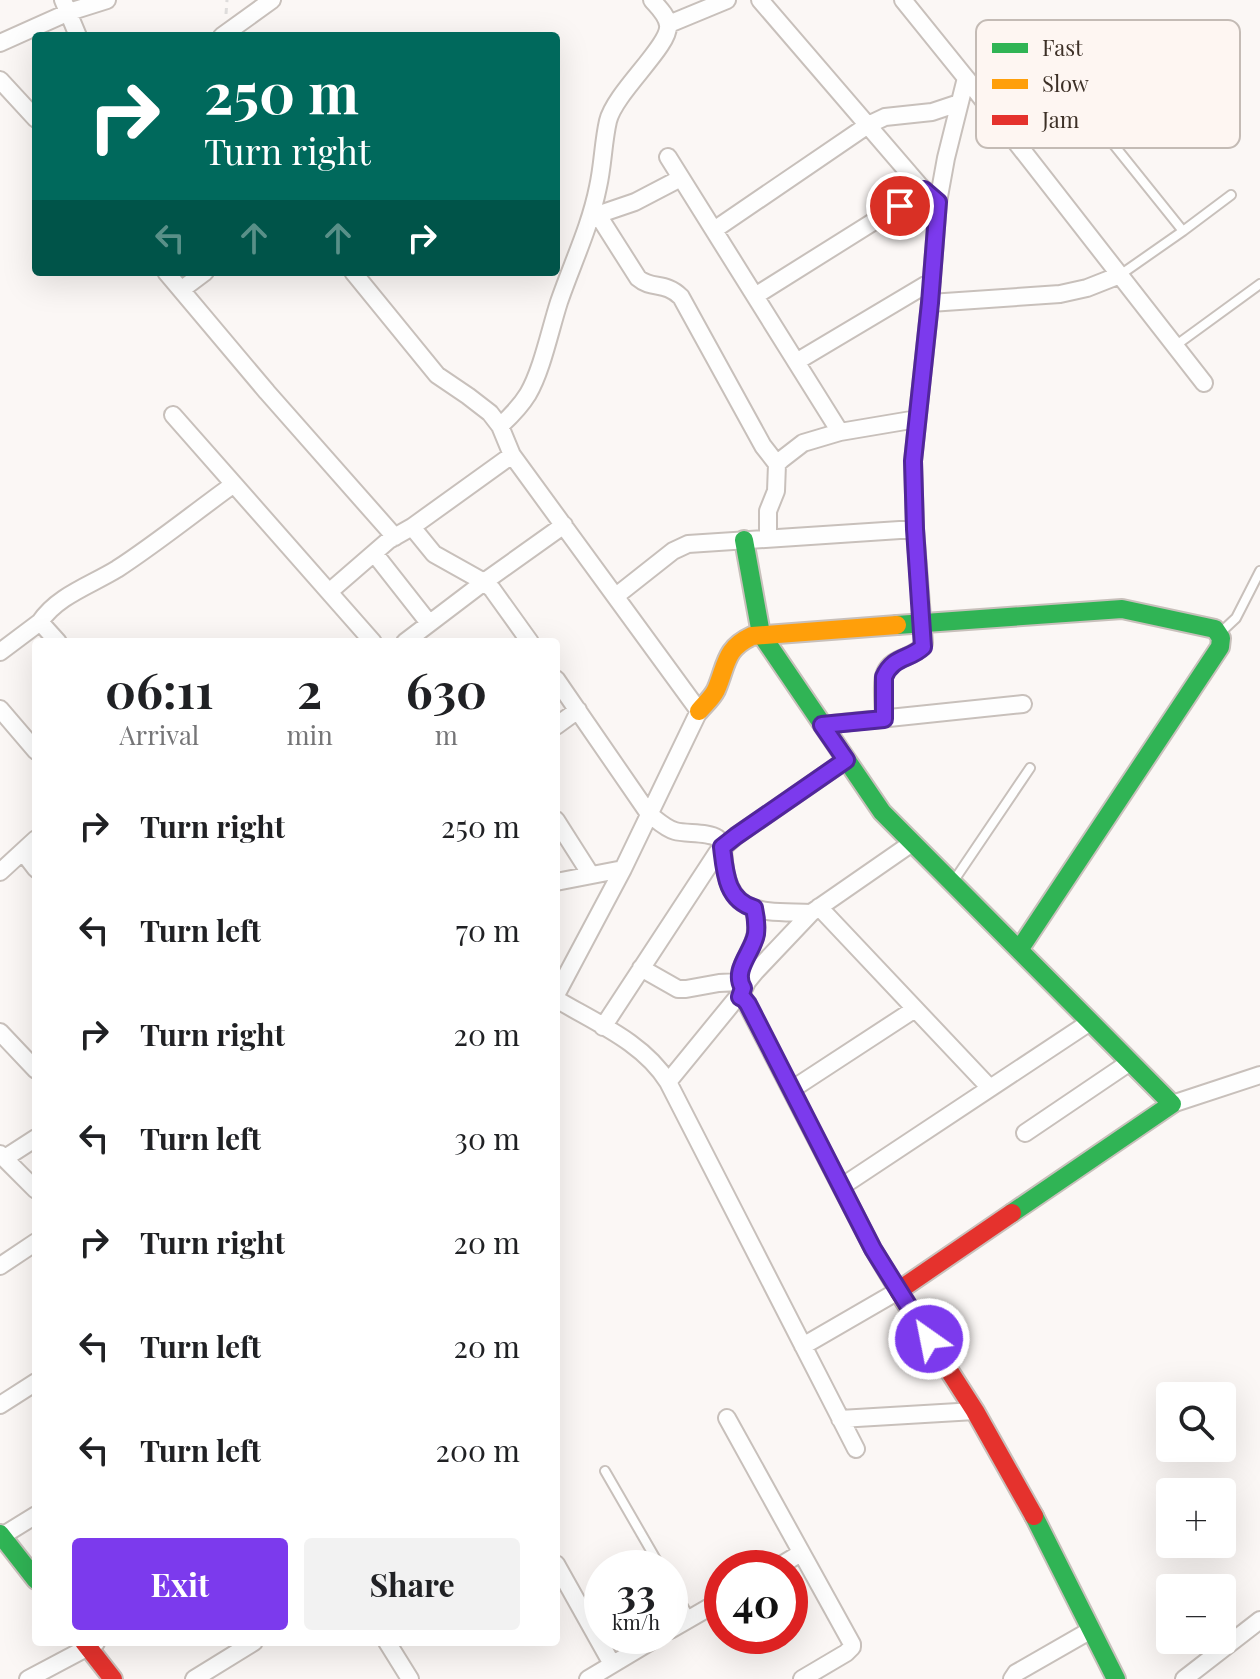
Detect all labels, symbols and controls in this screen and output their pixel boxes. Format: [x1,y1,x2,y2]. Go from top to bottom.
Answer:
legend [976,20,1240,148]
text: Fast [1042,32,1084,62]
text: 250 m [204,54,359,129]
icon: right [72,64,176,168]
text: Slow [1042,68,1089,98]
text: Jam [1041,104,1080,134]
text: Turn right [204,126,371,174]
pin [866,172,934,240]
icon: arrive [878,184,922,228]
icon: left [148,216,192,260]
icon: ahead [232,216,276,260]
icon: ahead [316,216,360,260]
icon: right [400,216,444,260]
text: 06:11 [105,657,214,721]
text: 2 [297,657,322,721]
text: 630 [406,657,487,721]
text: Arrival [119,717,199,752]
text: min [287,717,333,752]
text: m [435,717,458,752]
icon: right [72,804,116,848]
text: Turn right [140,806,285,846]
text: 250 m [441,806,520,846]
icon: left [72,908,116,952]
text: Turn left [140,910,261,950]
text: 70 m [456,910,520,950]
icon: right [72,1012,116,1056]
text: Turn right [140,1014,285,1054]
text: 20 m [454,1014,520,1054]
icon: left [72,1116,116,1160]
text: Turn left [140,1118,261,1158]
text: 30 m [454,1118,520,1158]
icon: right [72,1220,116,1264]
text: Turn right [140,1222,285,1262]
text: 20 m [454,1222,520,1262]
position arrow [887,1297,971,1381]
icon: left [72,1324,116,1368]
text: Turn left [140,1326,261,1366]
text: 20 m [454,1326,520,1366]
map controls [1156,1382,1236,1654]
button: search [1156,1382,1236,1462]
icon: left [72,1428,116,1472]
text: Turn left [140,1430,261,1470]
text: 200 m [436,1430,520,1470]
button: + [1156,1478,1236,1558]
button: Exit [72,1538,288,1630]
button: Share [304,1538,520,1630]
speed limit sign: 40 [704,1550,808,1654]
text: 33 [616,1565,656,1618]
button: − [1156,1574,1236,1654]
text: km/h [612,1608,660,1635]

